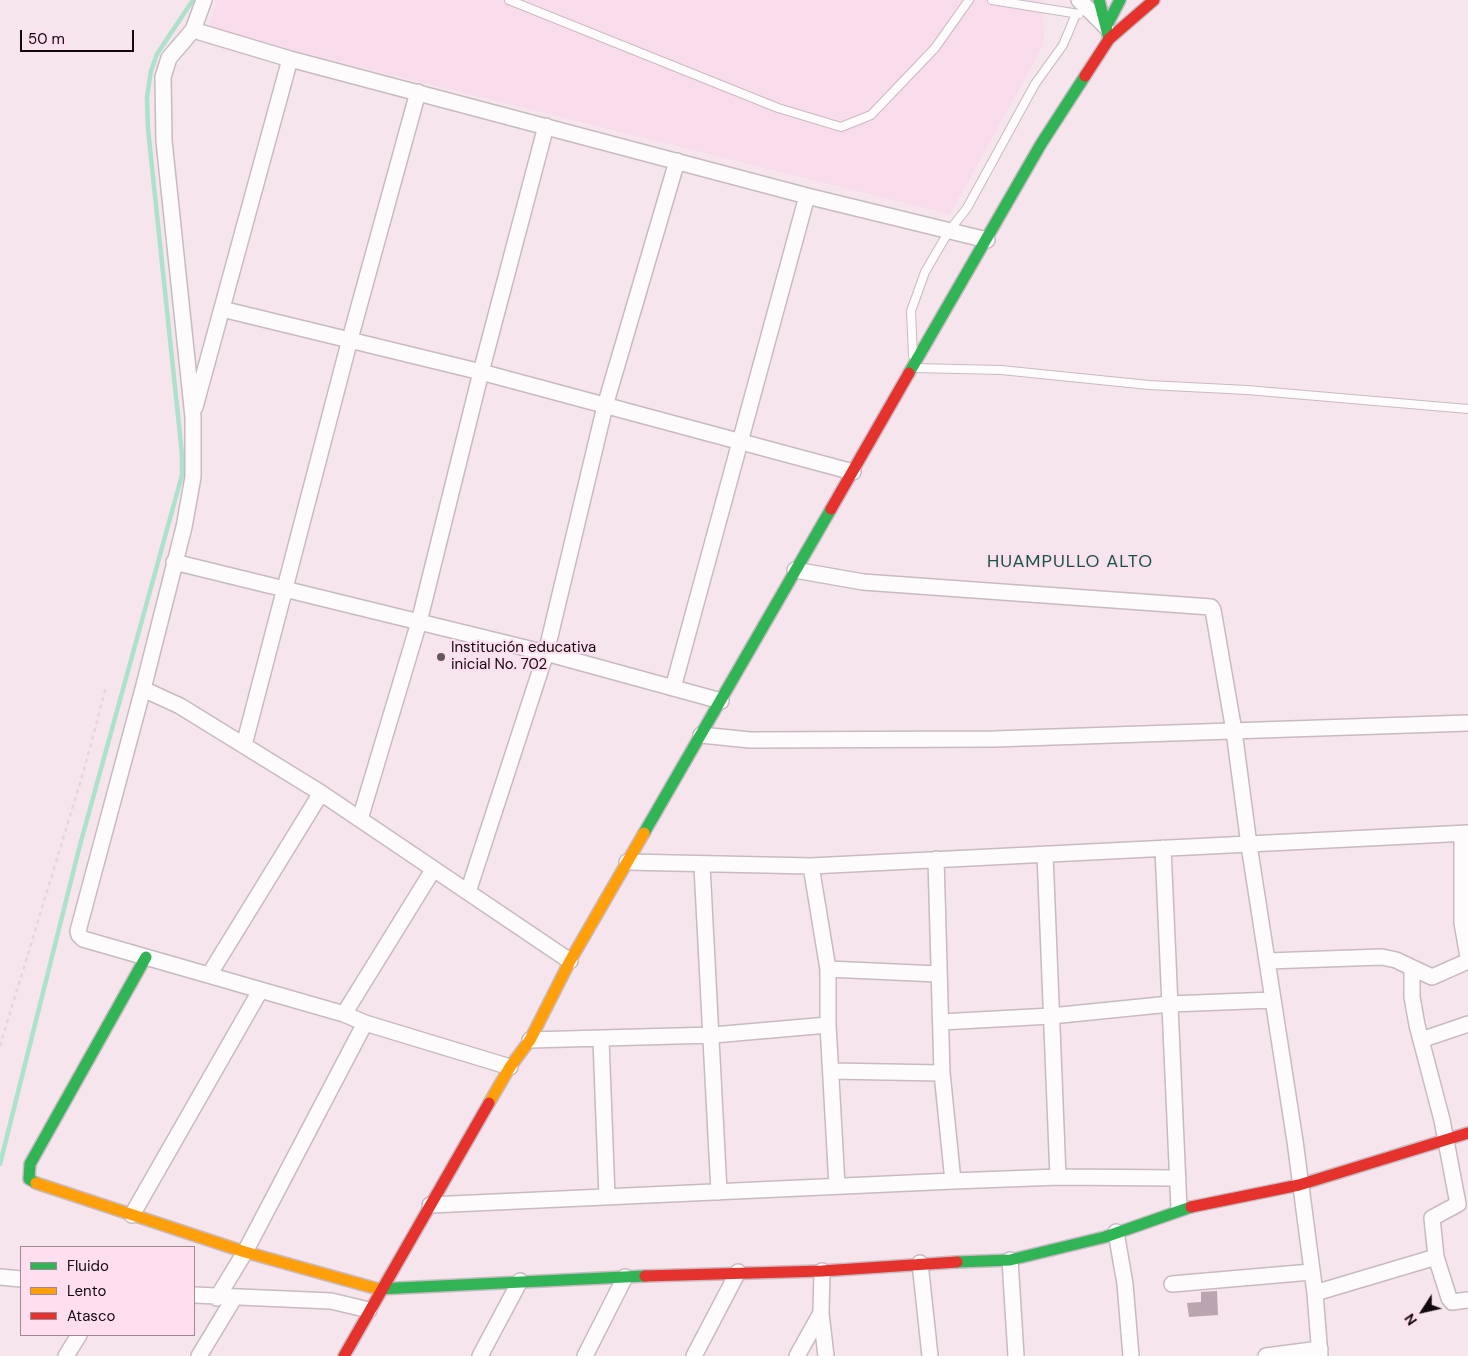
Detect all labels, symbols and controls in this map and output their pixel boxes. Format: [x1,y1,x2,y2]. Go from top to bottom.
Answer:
scale bar [22,20,136,52]
text: 50 m [28,29,65,49]
district label: HUAMPULLO ALTO [985,551,1155,573]
place label: Institución educativa inicial No. 702 [451,639,596,674]
marker: Institución educativa inicial No. 702 [435,651,447,663]
legend [20,1246,195,1336]
text: Fluido [67,1256,109,1276]
text: Lento [67,1281,106,1301]
north arrow [1398,1286,1448,1336]
text: Atasco [67,1306,115,1326]
text: N [1400,1310,1421,1329]

